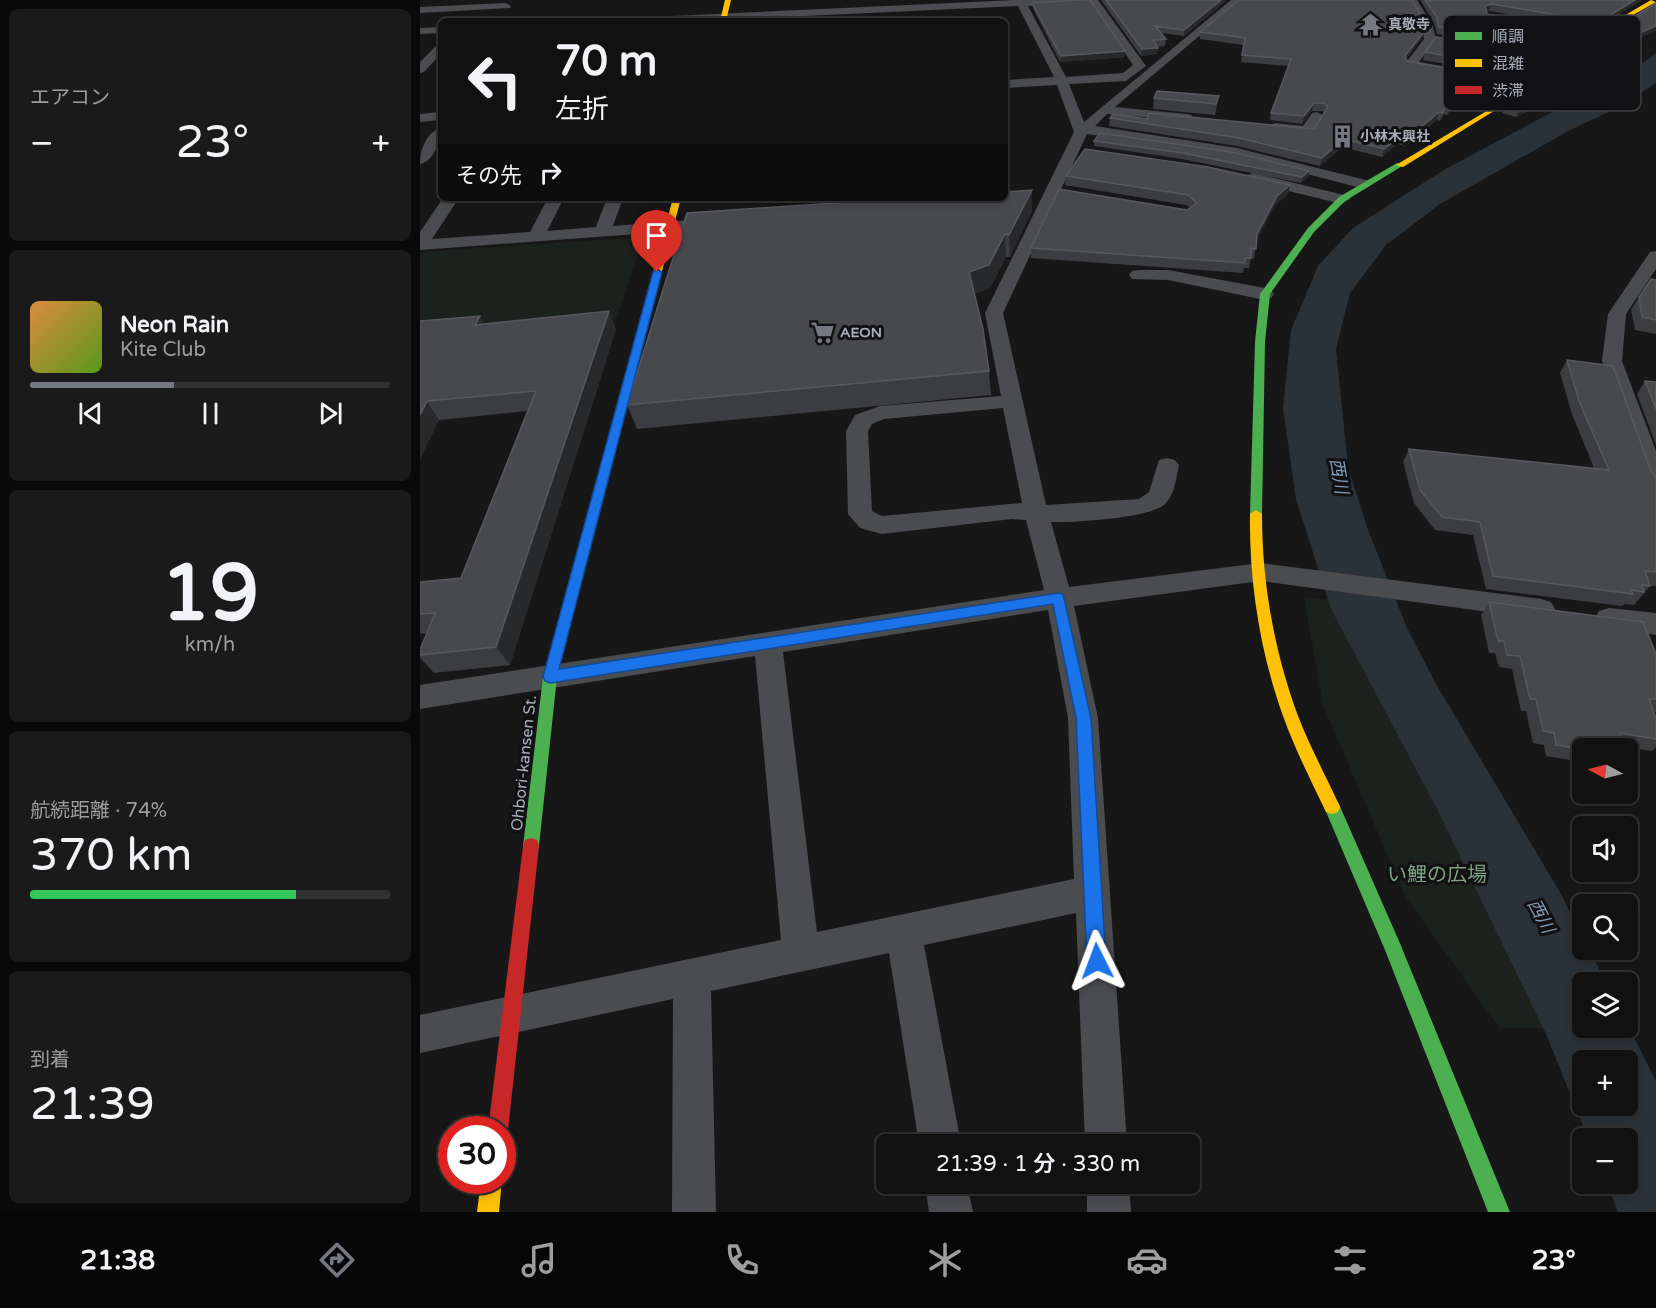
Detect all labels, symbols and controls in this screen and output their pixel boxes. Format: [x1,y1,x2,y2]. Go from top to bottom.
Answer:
temple icon: 真敬寺 [1357,11,1383,37]
legend [1443,15,1641,111]
place label: 真敬寺 [1388,16,1430,33]
text: 順調 [1492,27,1524,47]
text: 70 m [555,36,657,87]
icon: left [456,42,534,120]
text: 混雑 [1492,54,1524,74]
text: 渋滞 [1492,81,1524,101]
text: エアコン [30,86,110,110]
text: 左折 [555,93,609,126]
text: 23° [176,116,249,170]
building icon: 小林木興社 [1329,123,1355,149]
text: − [30,124,54,163]
text: + [371,124,390,163]
place label: 小林木興社 [1360,128,1430,145]
icon: right [534,156,567,189]
text: その先 [456,163,522,189]
pin [631,210,682,272]
icon: arrive [640,219,673,252]
text: Neon Rain [120,312,229,338]
supermarket icon: AEON [809,319,835,345]
place label: AEON [840,324,882,341]
text: Kite Club [120,338,206,362]
icon: previous [74,397,107,430]
icon: pause [194,397,227,430]
icon: next [314,397,347,430]
water label: 西川 [1325,456,1353,498]
text: 19 [161,547,259,641]
text: km/h [185,633,235,657]
street label: Ohbori-kansen St. [507,694,541,832]
north arrow [1572,738,1638,804]
map controls [1572,738,1638,1194]
text: 航続距離 · 74% [30,799,167,823]
button: sound [1572,816,1638,882]
text: 370 km [30,829,192,883]
park label: い鯉の広場 [1387,863,1487,887]
button: search [1572,894,1638,960]
water label: 西川 [1523,895,1560,939]
position arrow [1065,929,1129,993]
button: layers [1572,972,1638,1038]
text: 到着 [30,1048,70,1072]
button: + [1572,1050,1638,1116]
text: 21:39 [30,1078,155,1132]
speed limit sign: 30 [438,1116,516,1194]
button: − [1572,1128,1638,1194]
text: 21:39 · 1 分 · 330 m [936,1151,1140,1177]
icon: directions [316,1239,358,1281]
icon: music [518,1239,560,1281]
icon: phone [721,1239,763,1281]
icon: climate [924,1239,966,1281]
icon: car [1126,1239,1168,1281]
icon: filters [1329,1239,1371,1281]
text: 21:38 [80,1244,155,1277]
text: 23° [1532,1244,1576,1277]

